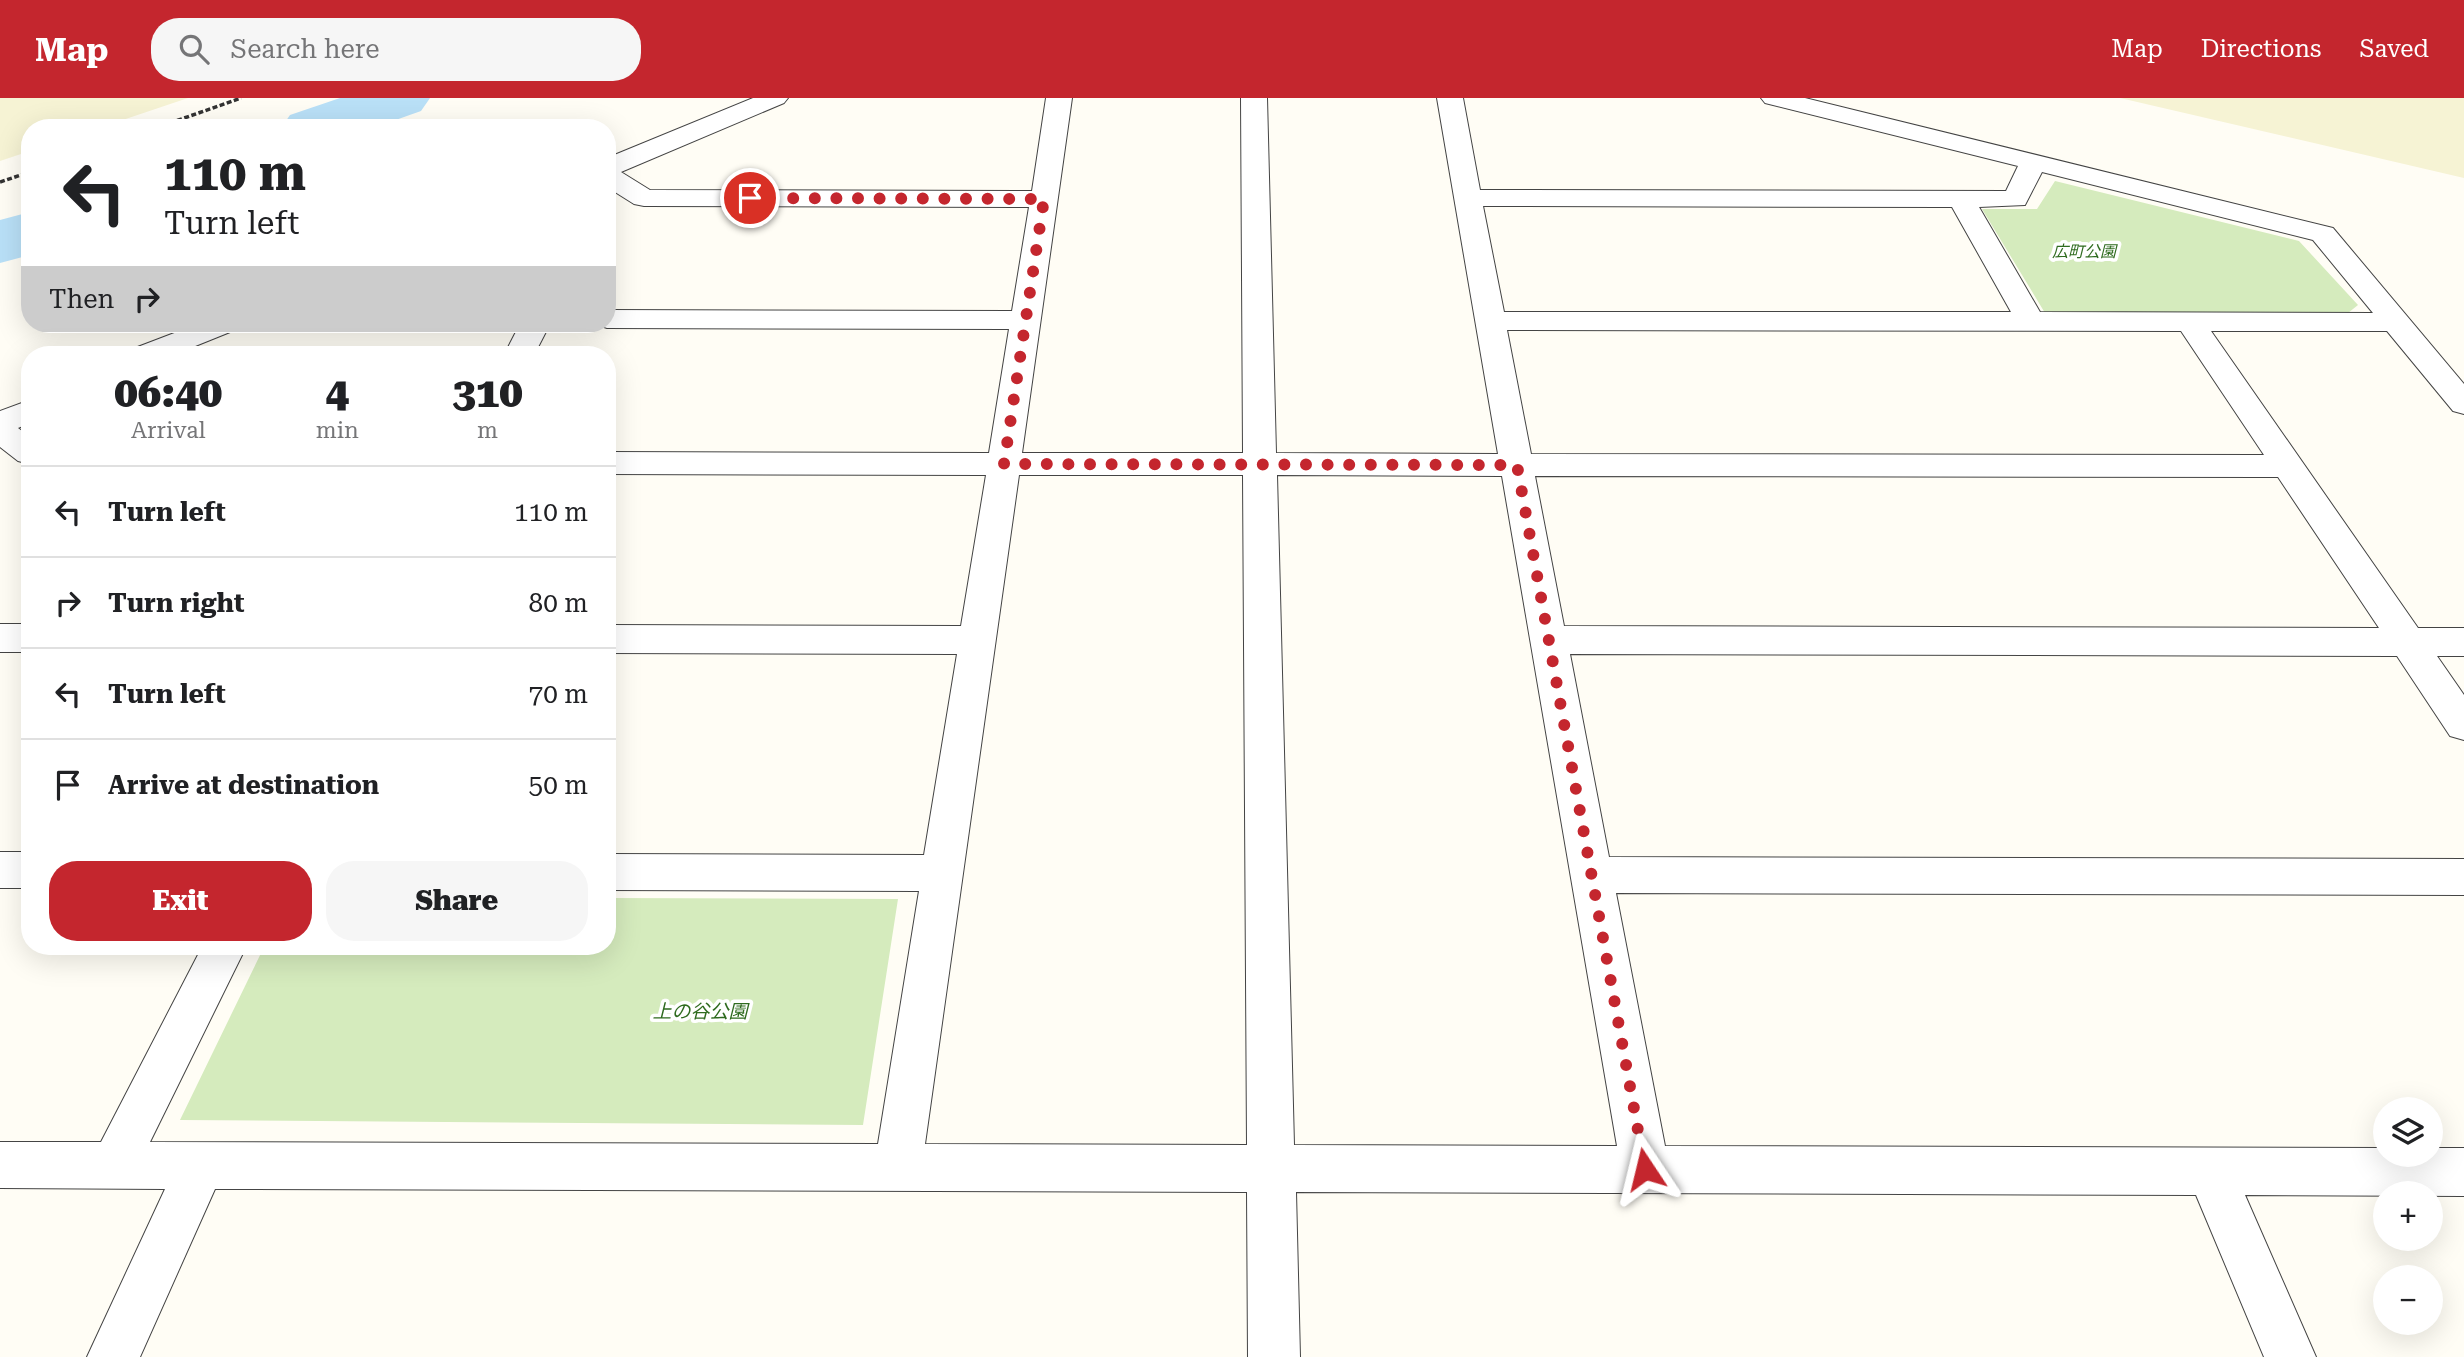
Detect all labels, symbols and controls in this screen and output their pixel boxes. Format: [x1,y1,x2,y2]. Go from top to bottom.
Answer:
search box [151,18,641,81]
text: Map [35,30,109,69]
icon: search [175,30,213,68]
text: Search here [231,34,380,64]
text: Map [2111,35,2163,63]
text: Directions [2201,35,2321,63]
text: Saved [2359,35,2429,63]
text: 110 m [164,145,306,202]
icon: left [49,147,140,238]
pin [720,168,780,228]
icon: arrive [731,179,769,217]
text: Turn left [164,204,299,242]
park label: 広町公園 [2052,242,2118,261]
icon: right [128,280,166,318]
text: Then [49,284,114,314]
text: 06:40 [114,368,222,417]
text: 4 [325,368,349,417]
text: 310 [452,368,523,417]
text: Arrival [131,417,206,444]
text: min [316,417,359,444]
text: m [477,417,498,444]
icon: left [49,493,87,531]
text: Turn left [108,497,226,527]
text: 110 m [514,497,588,527]
icon: right [49,584,87,622]
text: Turn right [108,588,244,618]
text: 80 m [529,588,588,618]
icon: left [49,675,87,713]
text: Turn left [108,679,226,709]
text: 70 m [529,679,588,709]
icon: arrive [49,766,87,804]
text: Arrive at destination [108,770,379,800]
text: 50 m [529,770,588,800]
button: Exit [49,861,312,941]
button: Share [326,861,588,941]
park label: 上の谷公園 [652,1000,750,1023]
map controls [2373,1097,2443,1335]
button: layers [2373,1097,2443,1167]
position arrow [1608,1132,1682,1206]
button: + [2373,1181,2443,1251]
button: − [2373,1265,2443,1335]

